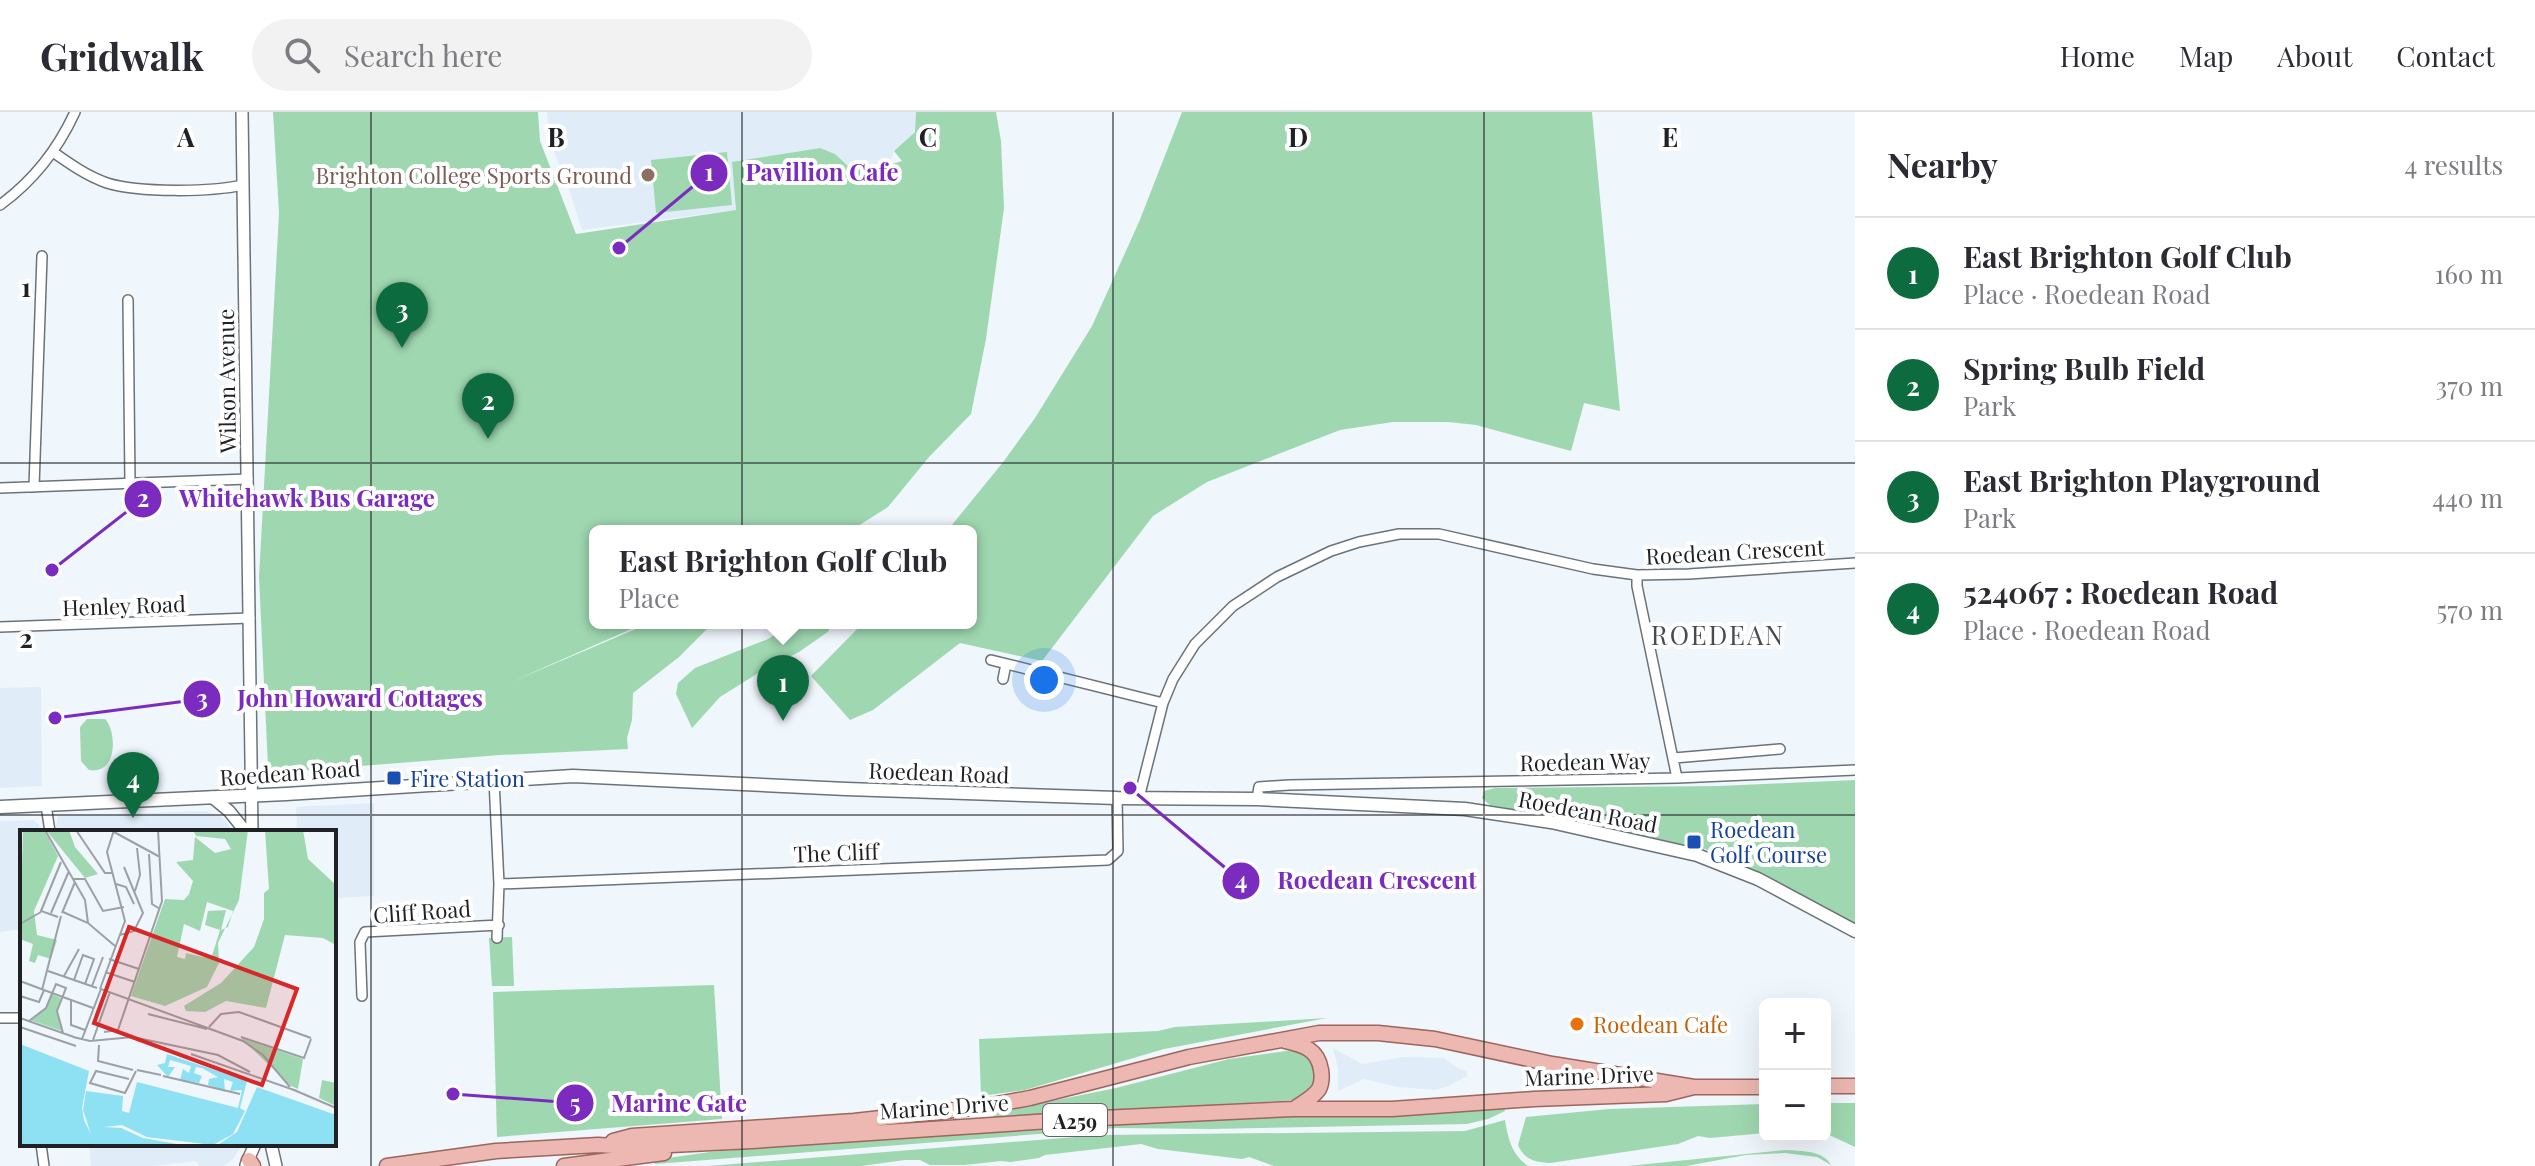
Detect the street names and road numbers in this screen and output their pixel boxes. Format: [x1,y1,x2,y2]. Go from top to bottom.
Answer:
street label: Wilson Avenue [210,309,242,454]
street label: Roedean Crescent [1645,531,1826,571]
street label: Henley Road [62,588,186,622]
street label: Roedean Way [1519,745,1651,777]
street label: Roedean Road [219,752,362,792]
street label: Roedean Road [868,755,1010,789]
street label: Roedean Road [1516,783,1660,839]
street label: The Cliff [793,835,881,868]
street label: Cliff Road [372,893,472,929]
street label: Marine Drive [1524,1058,1654,1092]
street label: Marine Drive [878,1087,1010,1125]
road number: A259 [1043,1104,1107,1136]

